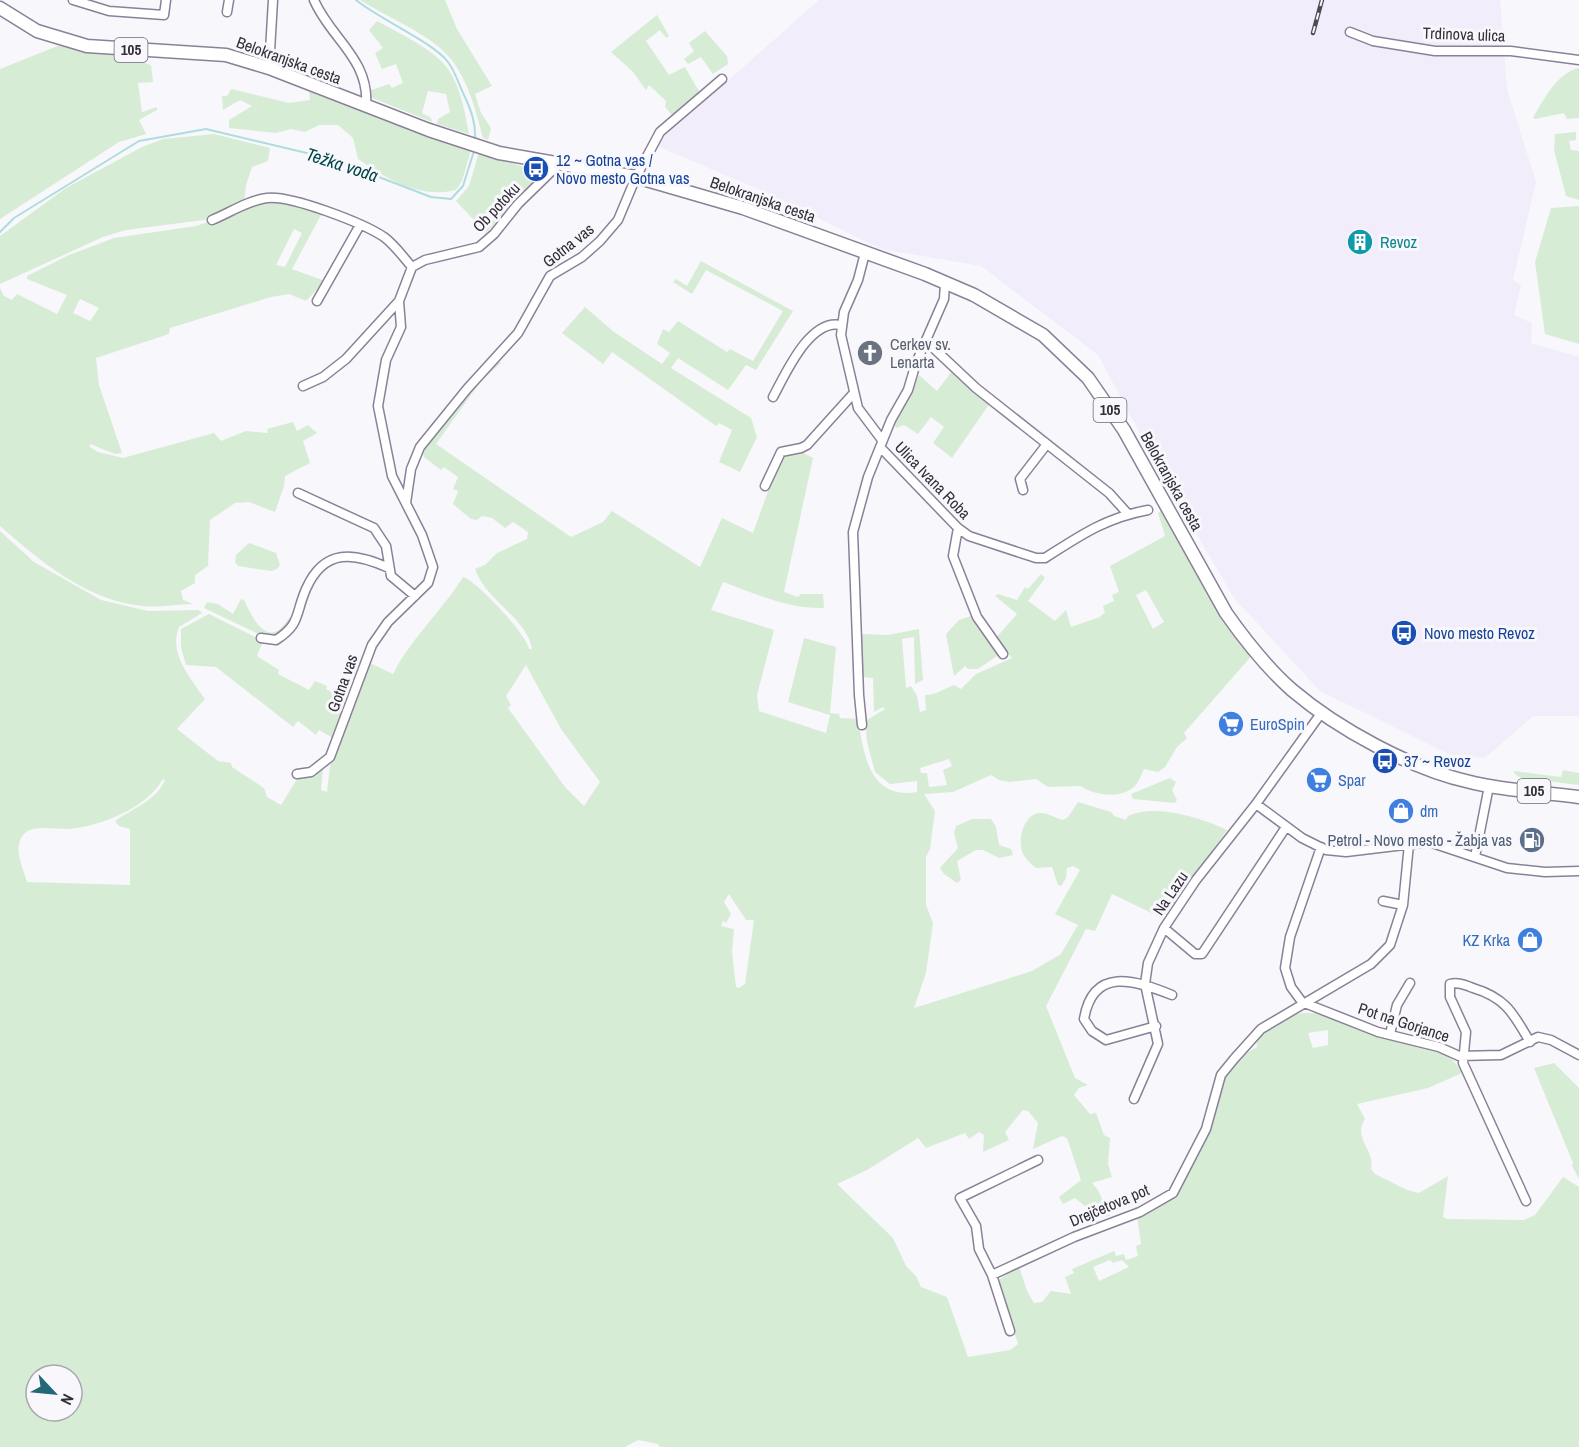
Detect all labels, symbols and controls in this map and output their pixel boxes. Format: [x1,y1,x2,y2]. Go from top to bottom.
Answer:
street label: Trdinova ulica [1422,22,1506,46]
street label: Belokranjska cesta [233,31,345,89]
road number: 105 [114,38,148,62]
water label: Težka voda [303,141,381,188]
place label: 12 ~ Gotna vas / Novo mesto Gotna vas [556,149,689,189]
bus stop icon: 12 ~ Gotna vas / Novo mesto Gotna vas [521,154,551,184]
street label: Belokranjska cesta [707,171,819,228]
street label: Ob potoku [467,177,525,237]
street label: Gotna vas [538,218,598,272]
building icon: Revoz [1345,227,1375,257]
place label: Revoz [1380,231,1418,253]
place label: Cerkev sv. Lenarta [890,333,951,373]
church icon: Cerkev sv. Lenarta [855,338,885,368]
road number: 105 [1094,398,1126,422]
street label: Belokranjska cesta [1136,428,1209,535]
street label: Ulica Ivana Roba [890,436,976,524]
bus stop icon: Novo mesto Revoz [1389,618,1419,648]
place label: Novo mesto Revoz [1424,622,1535,644]
street label: Gotna vas [321,651,363,715]
supermarket icon: EuroSpin [1216,709,1246,739]
place label: EuroSpin [1250,713,1305,735]
bus stop icon: 37 ~ Revoz [1370,746,1400,776]
place label: 37 ~ Revoz [1404,750,1471,772]
supermarket icon: Spar [1304,765,1334,795]
place label: Spar [1338,769,1366,791]
road number: 105 [1518,779,1550,803]
shop icon: dm [1386,796,1416,826]
place label: dm [1420,800,1438,822]
fuel station icon: Petrol - Novo mesto - Žabja vas [1517,825,1547,855]
place label: Petrol - Novo mesto - Žabja vas [1328,829,1512,851]
street label: Na Lazu [1147,867,1193,919]
shop icon: KZ Krka [1515,925,1545,955]
place label: KZ Krka [1463,929,1511,951]
street label: Pot na Gorjance [1356,997,1452,1047]
street label: Drejčetova pot [1066,1178,1153,1232]
north arrow [24,1363,84,1423]
text: N [56,1390,79,1409]

